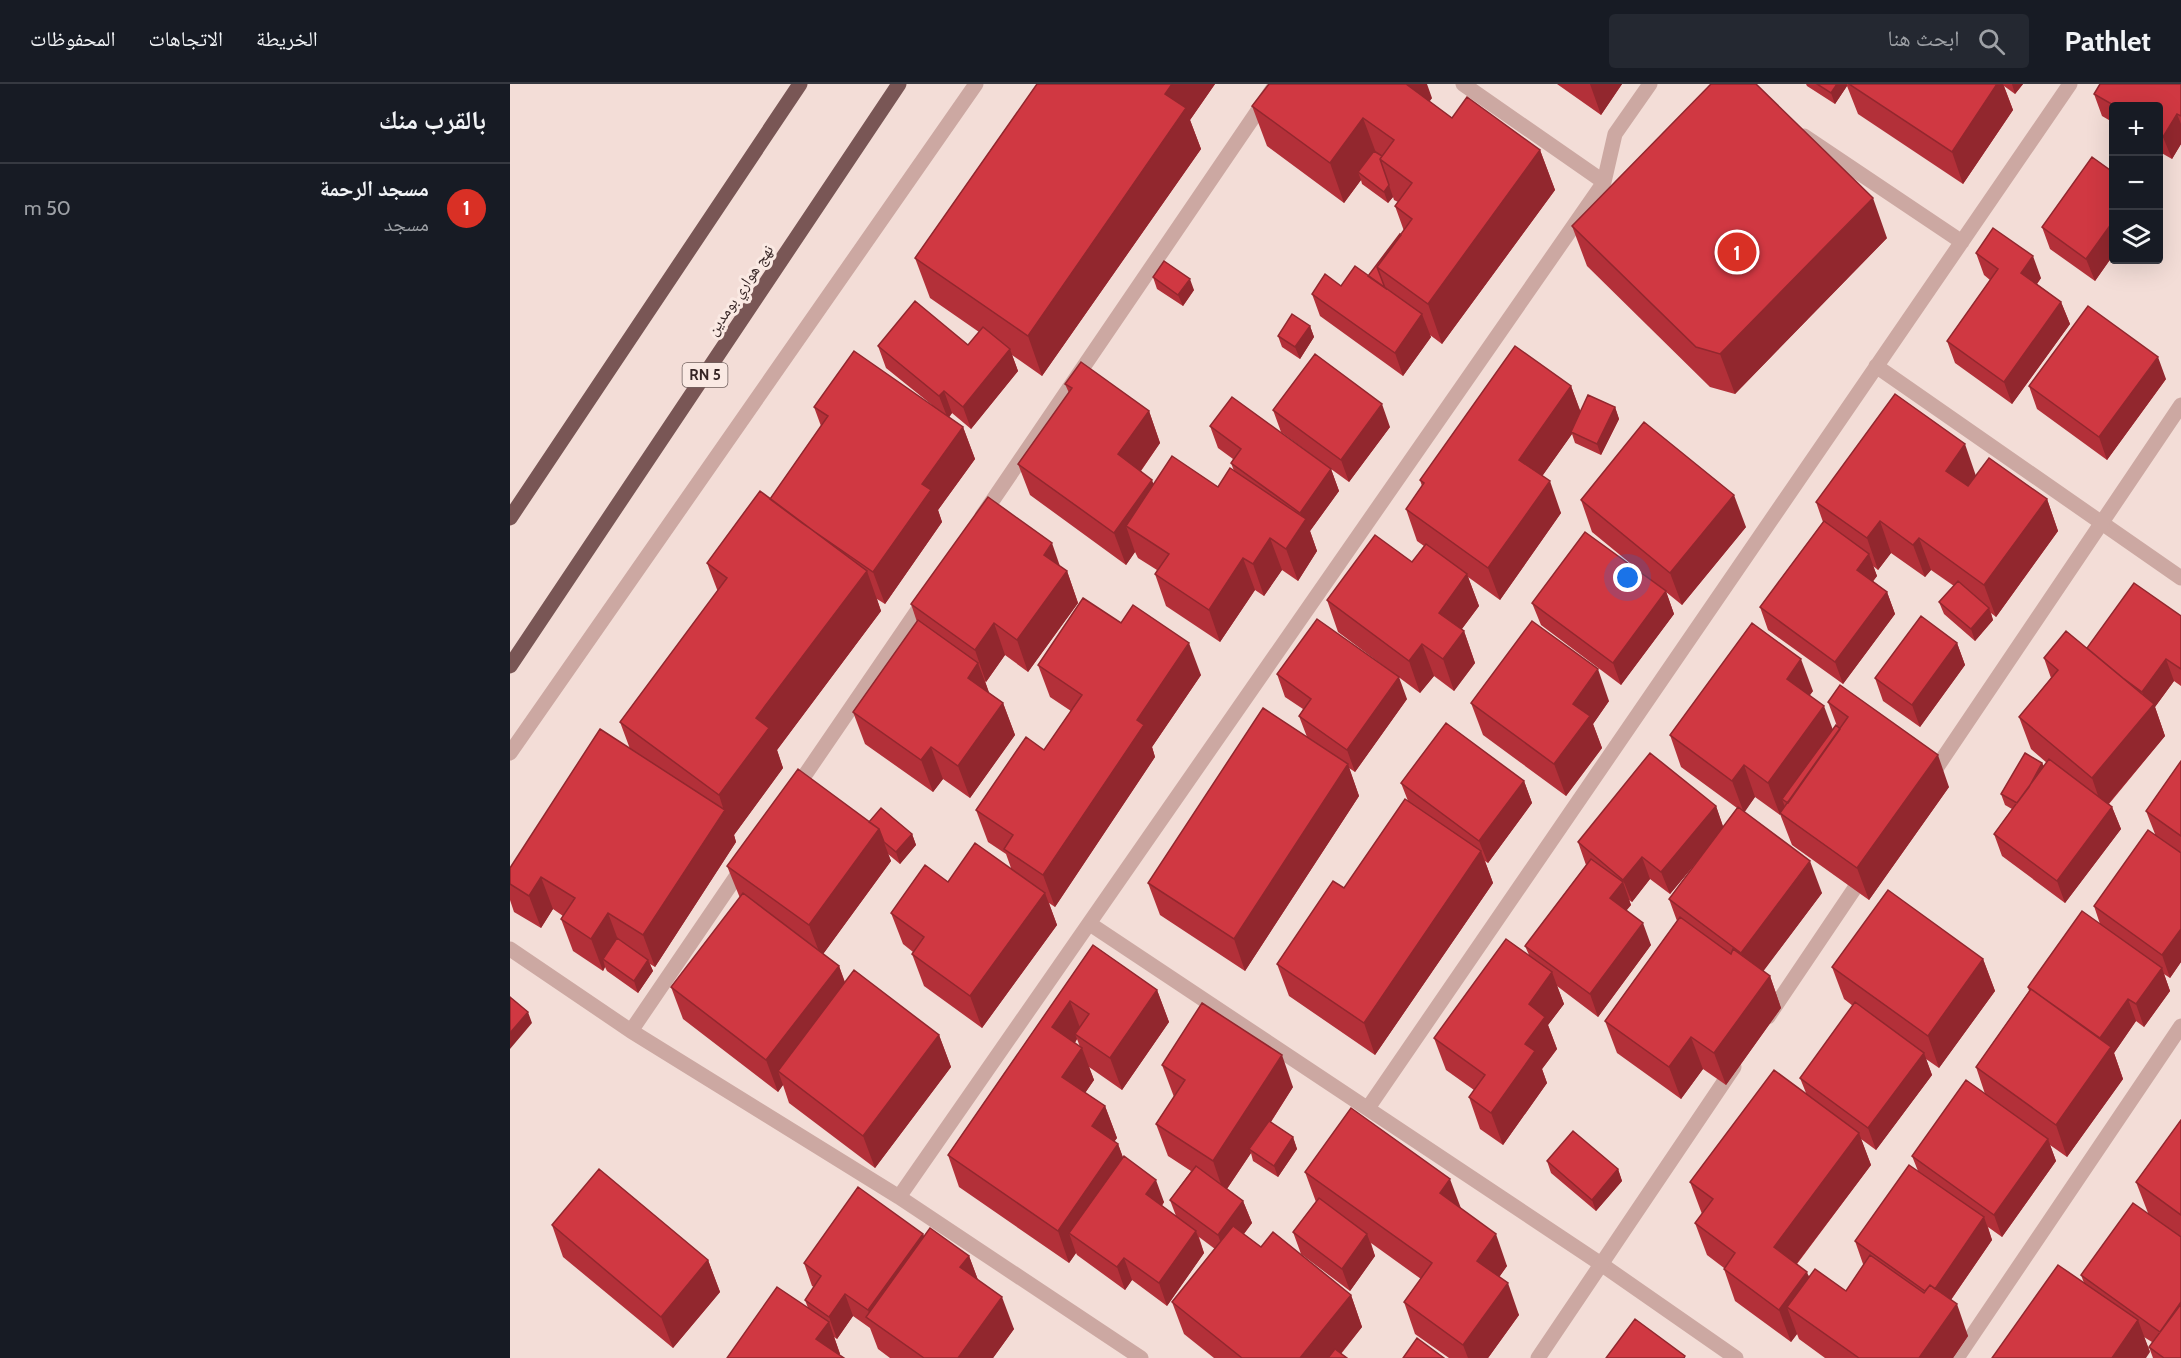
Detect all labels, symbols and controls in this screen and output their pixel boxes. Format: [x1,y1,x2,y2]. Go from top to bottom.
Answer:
search box [1609,14,2029,68]
text: Pathlet [2065,24,2151,58]
text: ابحث هنا [1888,25,1960,52]
icon: search [1975,25,2008,58]
text: المحفوظات [30,26,115,51]
text: الاتجاهات [148,26,223,51]
text: الخريطة [256,26,318,51]
map controls [2109,102,2163,264]
button: + [2109,102,2163,156]
text: بالقرب منك [379,104,486,136]
button: − [2109,156,2163,210]
text: مسجد الرحمة [320,175,429,202]
text: 50 m [24,196,71,220]
text: 1 [463,196,470,220]
button: layers [2109,210,2163,264]
text: مسجد [384,212,429,236]
pin: 1 [1718,230,1756,274]
street label: نهج هواري بومدين [703,241,780,341]
road number: RN 5 [682,363,728,387]
your location [1613,563,1642,592]

